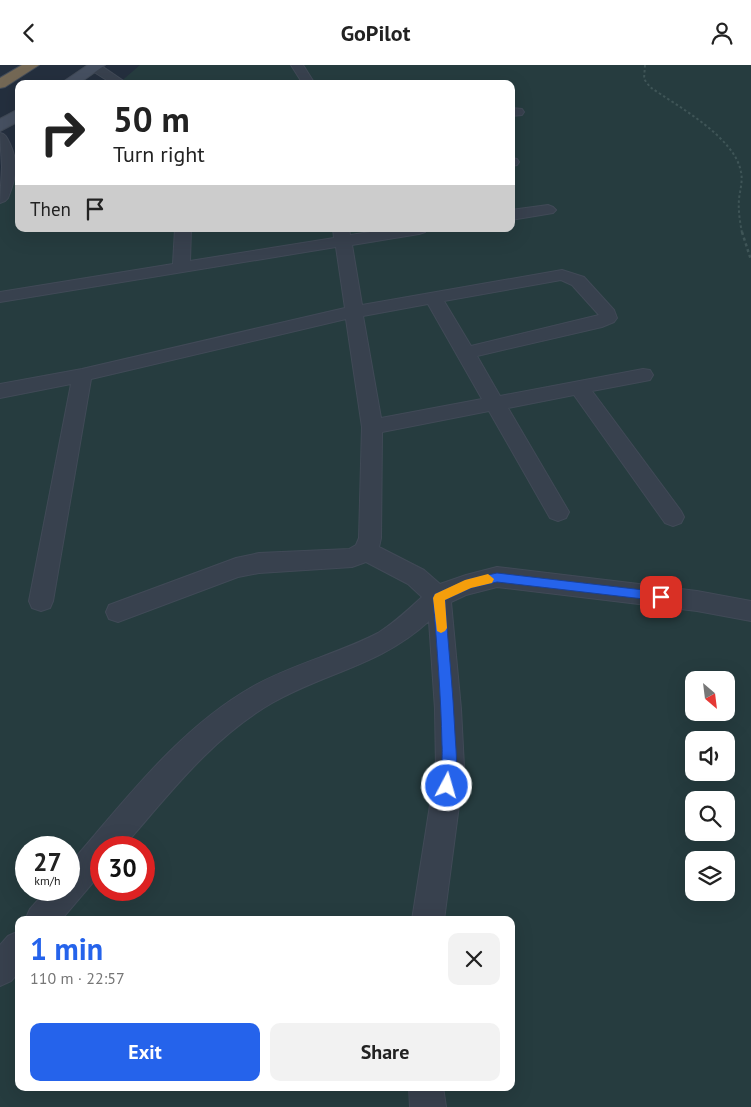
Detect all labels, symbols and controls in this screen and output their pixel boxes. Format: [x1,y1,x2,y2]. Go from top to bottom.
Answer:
icon: back [15,19,43,47]
text: GoPilot [341,19,410,47]
icon: person [708,19,736,47]
text: 50 m [113,96,190,142]
icon: right [30,100,95,165]
text: Turn right [113,140,205,168]
icon: arrive [81,195,109,223]
text: Then [30,197,71,221]
pin [640,576,682,618]
icon: arrive [647,583,675,611]
north arrow [685,671,735,721]
map controls [685,671,735,901]
button: sound [685,731,735,781]
position arrow [420,759,472,811]
button: search [685,791,735,841]
speed limit sign: 30 [90,836,155,901]
text: 27 [33,846,62,878]
button: layers [685,851,735,901]
text: km/h [34,873,61,888]
text: 1 min [30,929,103,968]
button: close [448,933,500,985]
text: 110 m · 22:57 [30,968,125,988]
button: Exit [30,1023,260,1081]
button: Share [270,1023,500,1081]

